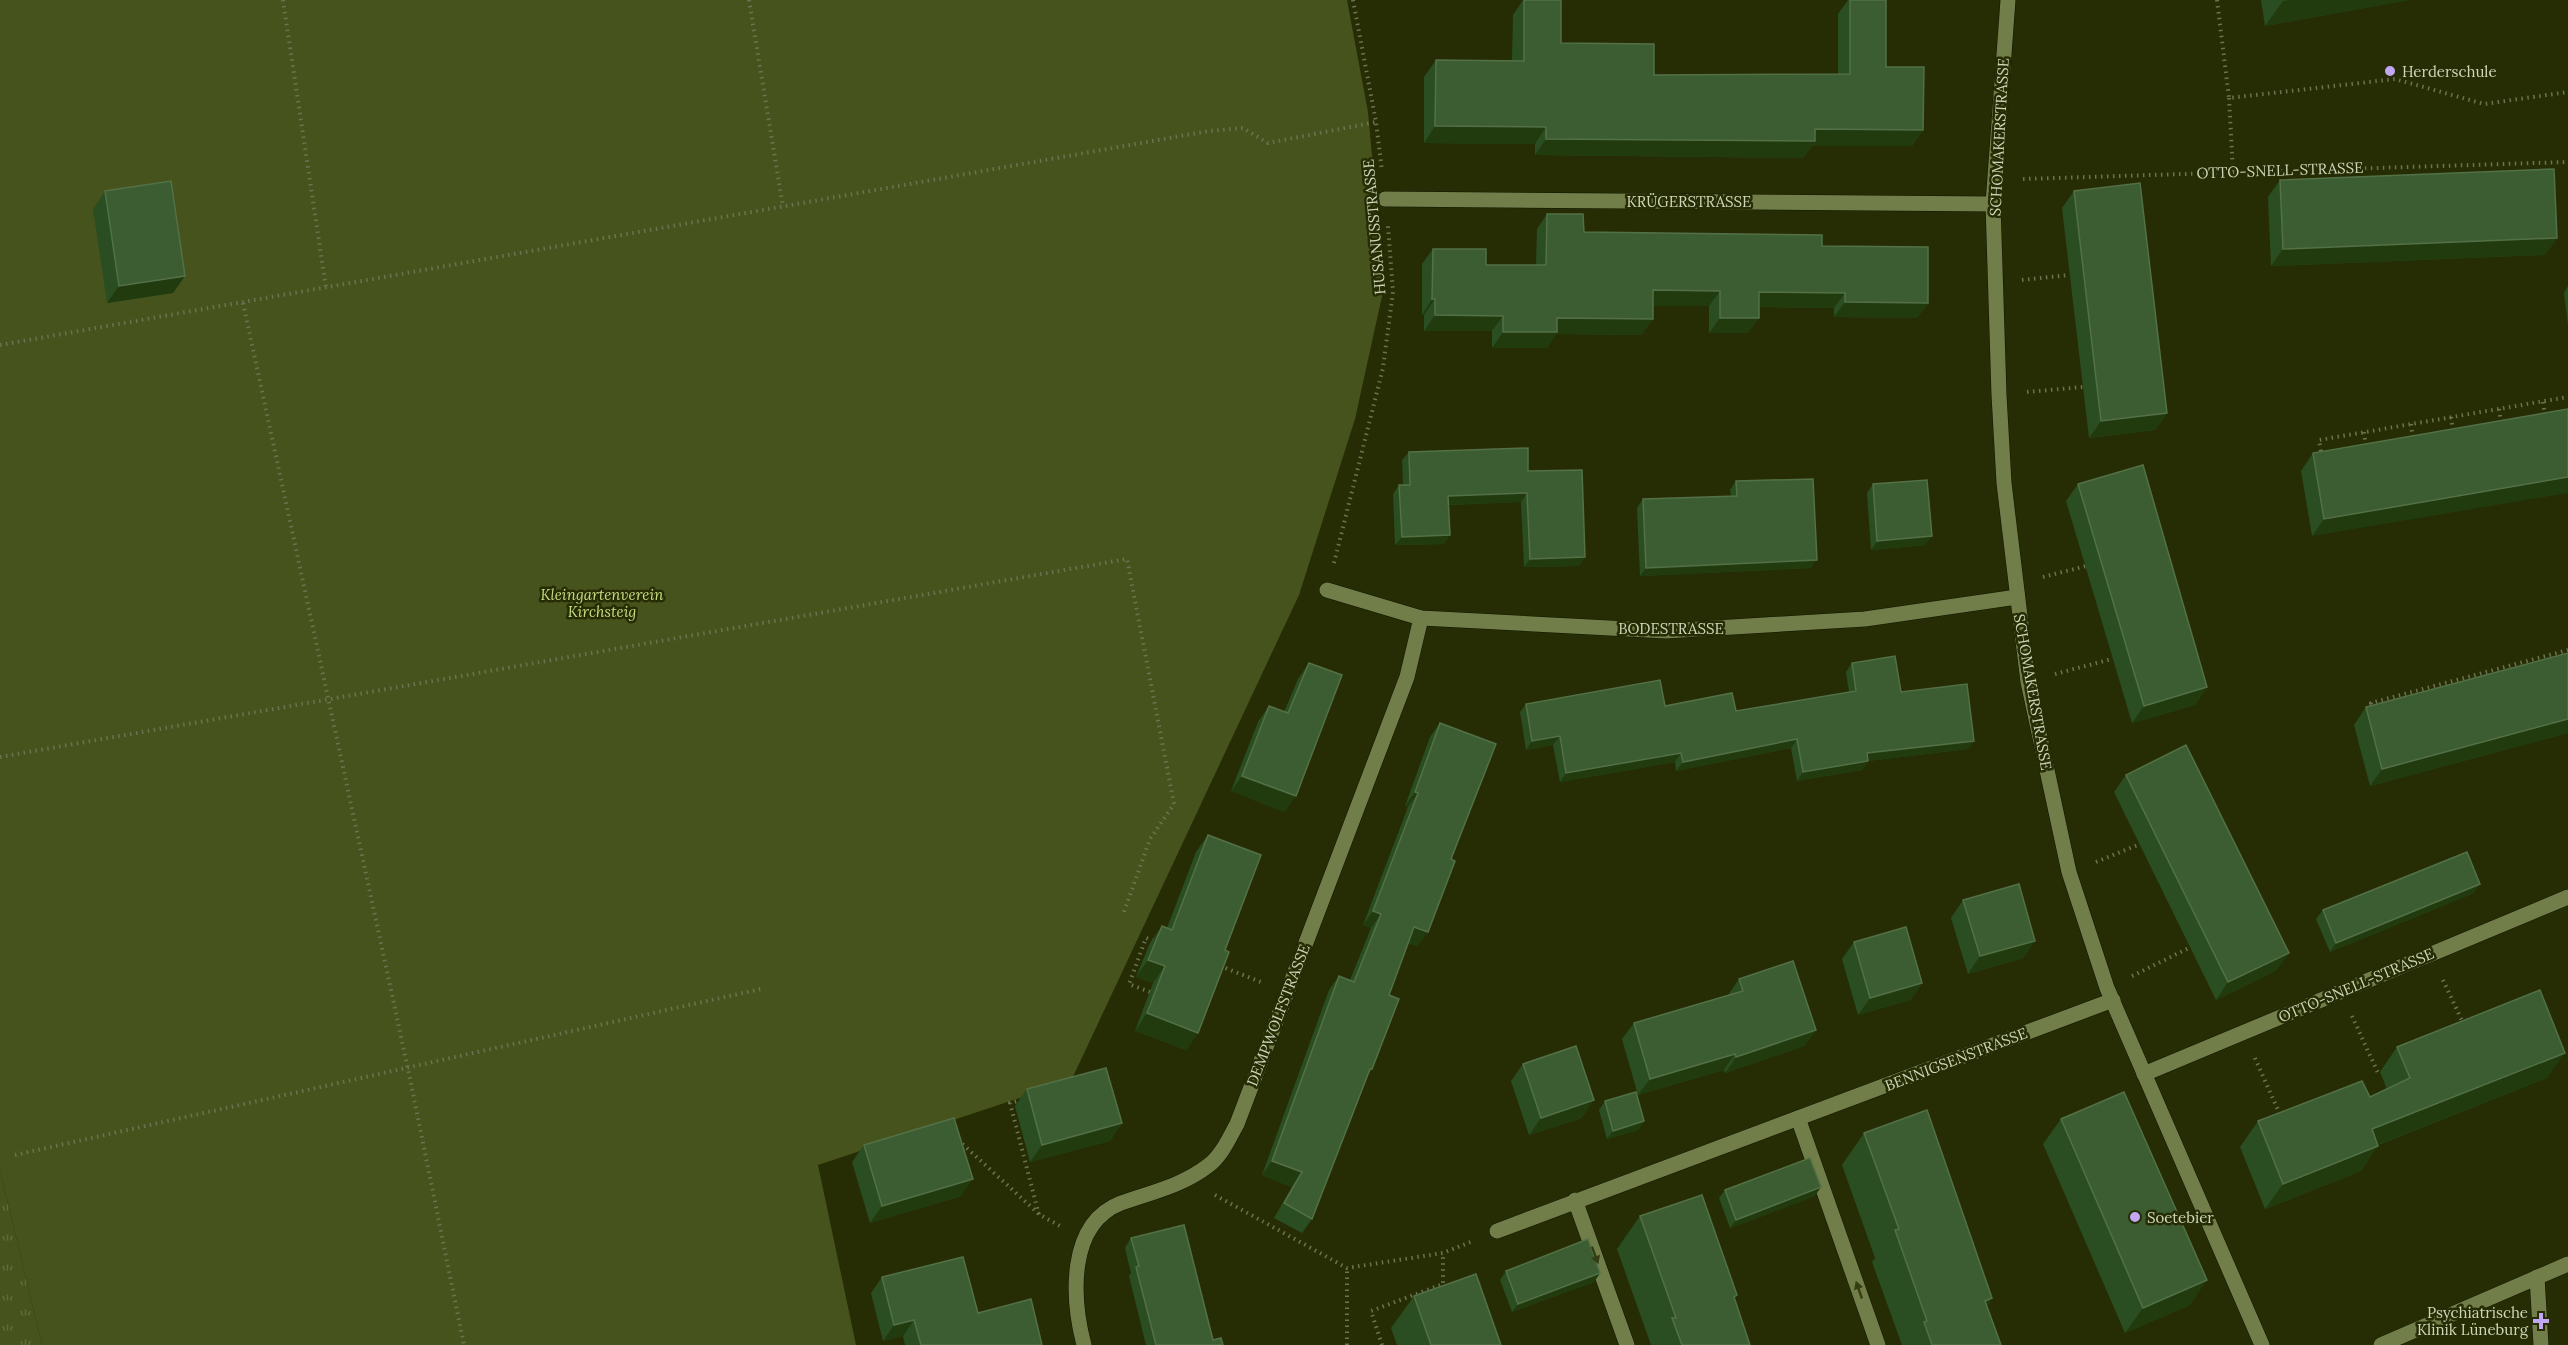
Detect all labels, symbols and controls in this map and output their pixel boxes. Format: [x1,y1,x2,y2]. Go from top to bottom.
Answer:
street label: SCHOMAKERSTRASSE [1985,57,2013,217]
place label: Herderschule [2402,62,2497,81]
marker: Herderschule [2383,64,2397,78]
street label: HUSANUSSTRASSE [1359,158,1389,296]
street label: OTTO-SNELL-STRASSE [2196,158,2364,182]
street label: KRÜGERSTRASSE [1627,192,1751,211]
park label: Kleingartenverein Kirchsteig [540,585,664,621]
street label: SCHOMAKERSTRASSE [2010,612,2056,772]
street label: BODESTRASSE [1618,619,1724,638]
street label: DEMPWOLFSTRASSE [1242,941,1314,1089]
street label: OTTO-SNELL-STRASSE [2275,944,2437,1026]
street label: BENNIGSENSTRASSE [1882,1023,2030,1095]
place label: Soetebier [2147,1208,2214,1227]
marker: Soetebier [2128,1210,2142,1224]
one-way arrow [1590,1246,1600,1264]
one-way arrow [1853,1281,1863,1299]
place label: Psychiatrische Klinik Lüneburg [2417,1303,2529,1339]
marker: Psychiatrische Klinik Lüneburg [2532,1312,2550,1330]

